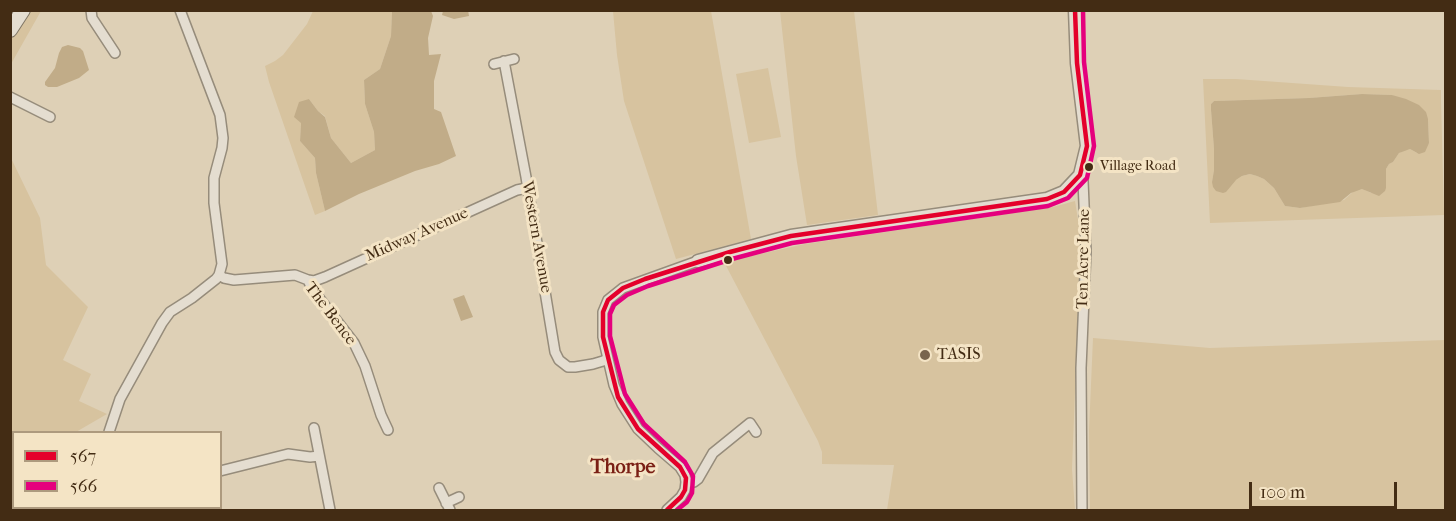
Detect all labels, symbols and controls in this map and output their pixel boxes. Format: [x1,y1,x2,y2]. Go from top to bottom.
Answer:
place label: Village Road [1100,159,1176,175]
marker: Village Road [1083,161,1095,173]
street label: Western Avenue [517,180,555,294]
street label: Midway Avenue [363,204,471,266]
street label: Ten Acre Lane [1074,209,1094,309]
unlabelled marker [722,254,734,266]
street label: The Bence [300,279,360,349]
place label: TASIS [937,345,981,365]
marker: TASIS [918,348,932,362]
legend [12,431,222,509]
text: 567 [70,446,96,467]
district label: Thorpe [591,456,655,480]
scale bar [1252,470,1400,508]
text: 566 [70,476,97,497]
text: 100 m [1260,482,1305,503]

